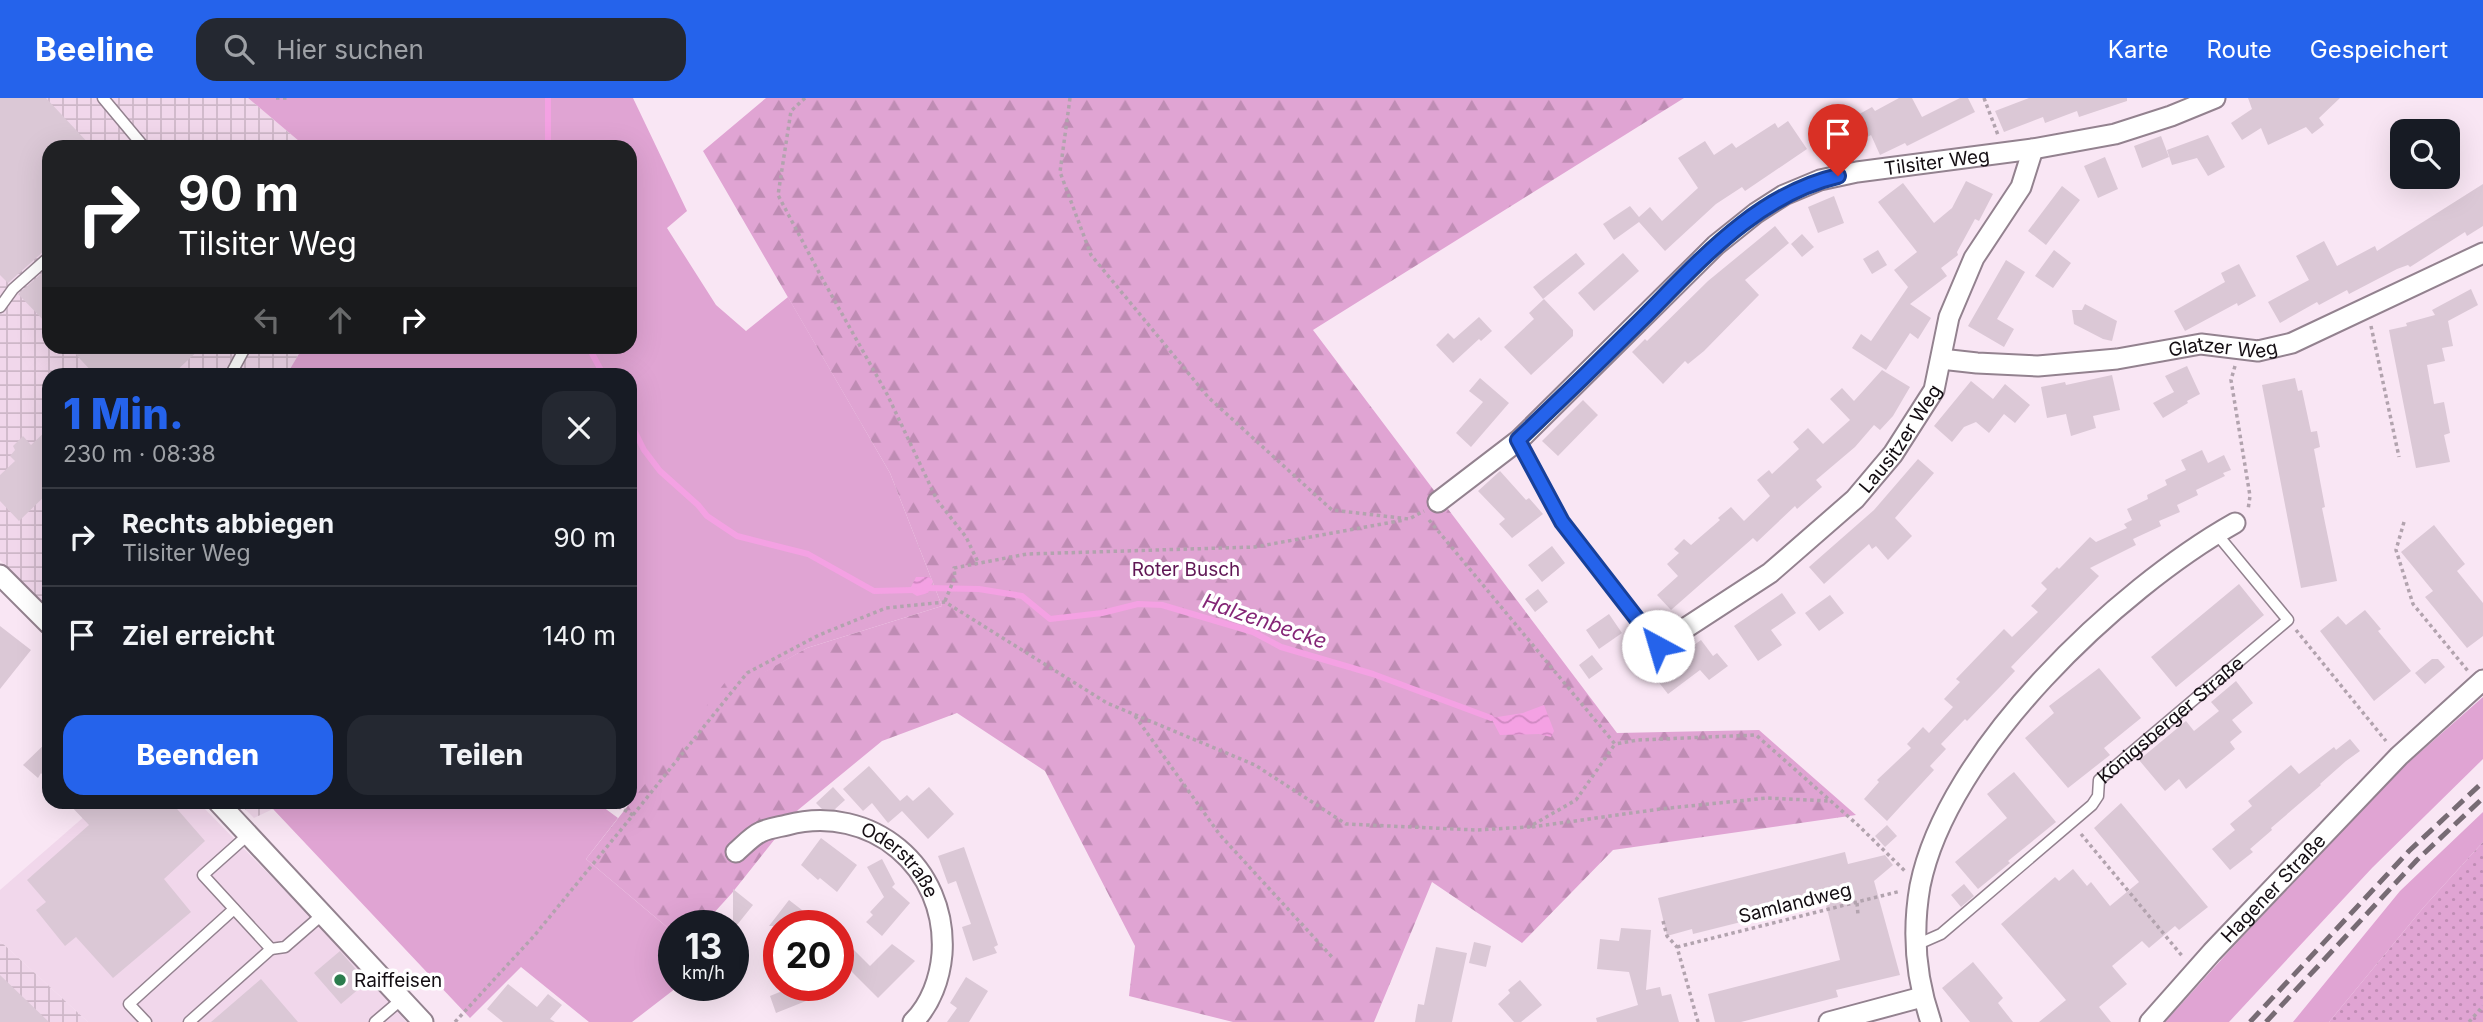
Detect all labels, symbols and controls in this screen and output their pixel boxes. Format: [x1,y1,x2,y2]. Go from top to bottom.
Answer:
search box [196,18,686,81]
text: Beeline [35,29,154,69]
icon: search [220,30,258,68]
text: Hier suchen [276,34,424,65]
text: Karte [2108,35,2168,64]
text: Route [2206,35,2272,64]
text: Gespeichert [2310,35,2448,64]
pin [1808,104,1868,176]
icon: arrive [1819,115,1857,153]
map controls [2390,119,2460,189]
button: search [2390,119,2460,189]
street label: Tilsiter Weg [1883,143,1991,180]
text: 90 m [178,164,299,223]
icon: right [63,168,154,259]
text: Tilsiter Weg [178,224,357,263]
icon: left [248,301,286,339]
icon: ahead [321,301,359,339]
icon: right [394,301,432,339]
street label: Glatzer Weg [2167,332,2280,363]
street label: Lausitzer Weg [1854,380,1946,497]
text: 1 Min. [63,388,184,439]
button: close [542,391,616,465]
text: 230 m · 08:38 [63,440,216,468]
text: Rechts abbiegen [122,508,334,539]
icon: right [63,518,101,556]
text: 90 m [553,522,616,553]
text: Tilsiter Weg [122,539,251,567]
park label: Roter Busch [1132,558,1240,581]
water label: Halzenbecke [1200,588,1330,654]
position arrow [1621,609,1695,683]
icon: arrive [63,616,101,654]
text: Ziel erreicht [122,620,275,651]
text: 140 m [542,620,616,651]
street label: Königsberger Straße [2092,651,2248,788]
button: Beenden [63,715,333,795]
button: Teilen [347,715,616,795]
street label: Oderstraße [858,817,944,901]
street label: Hagener Straße [2216,829,2330,947]
street label: Samlandweg [1736,878,1854,928]
speed limit sign: 20 [763,910,854,1001]
text: 13 [685,925,722,967]
text: km/h [682,962,725,983]
place label: Raiffeisen [354,969,442,992]
marker: Raiffeisen [332,972,348,988]

